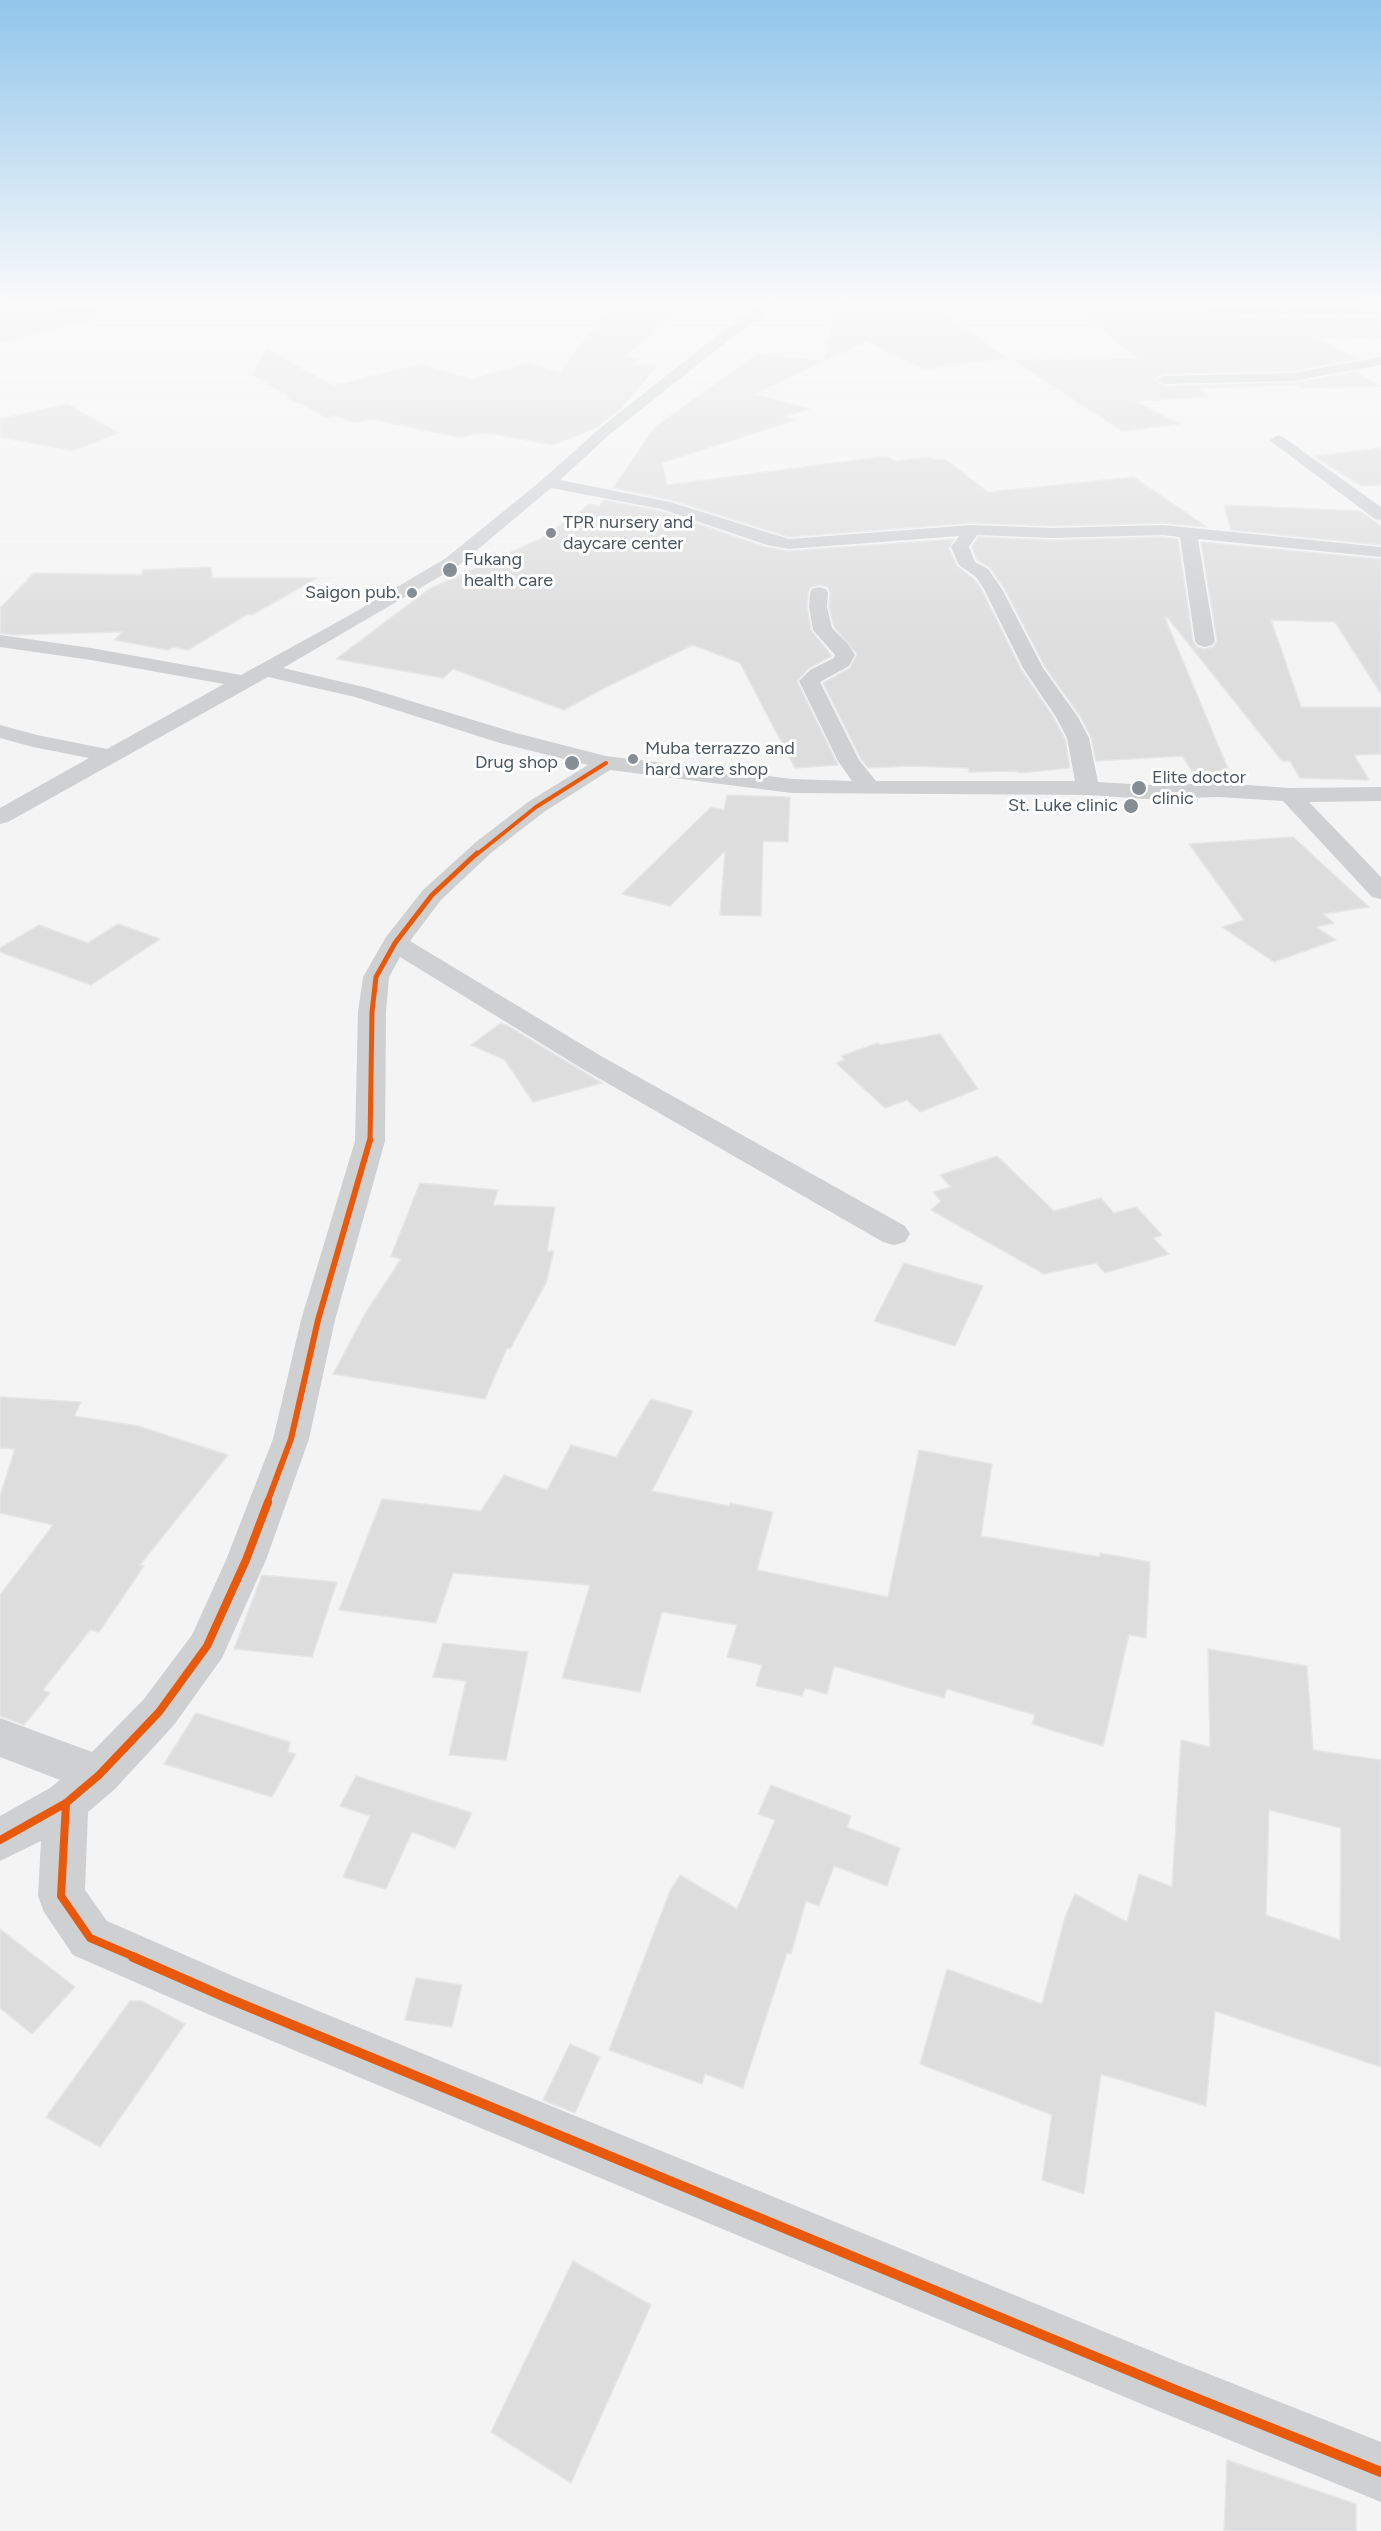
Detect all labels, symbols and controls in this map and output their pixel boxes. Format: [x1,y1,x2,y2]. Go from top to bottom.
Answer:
place label: TPR nursery and daycare center [563,512,693,554]
marker: TPR nursery and daycare center [544,526,558,540]
place label: Fukang health care [464,549,553,592]
marker: Fukang health care [441,561,459,579]
place label: Saigon pub. [305,582,400,604]
marker: Saigon pub. [405,586,419,600]
place label: Muba terrazzo and hard ware shop [645,738,795,780]
place label: Drug shop [475,752,558,774]
marker: Muba terrazzo and hard ware shop [626,752,640,766]
marker: Drug shop [563,754,581,772]
place label: Elite doctor clinic [1152,767,1246,810]
marker: Elite doctor clinic [1130,779,1148,797]
place label: St. Luke clinic [1008,795,1118,817]
marker: St. Luke clinic [1122,797,1140,815]

